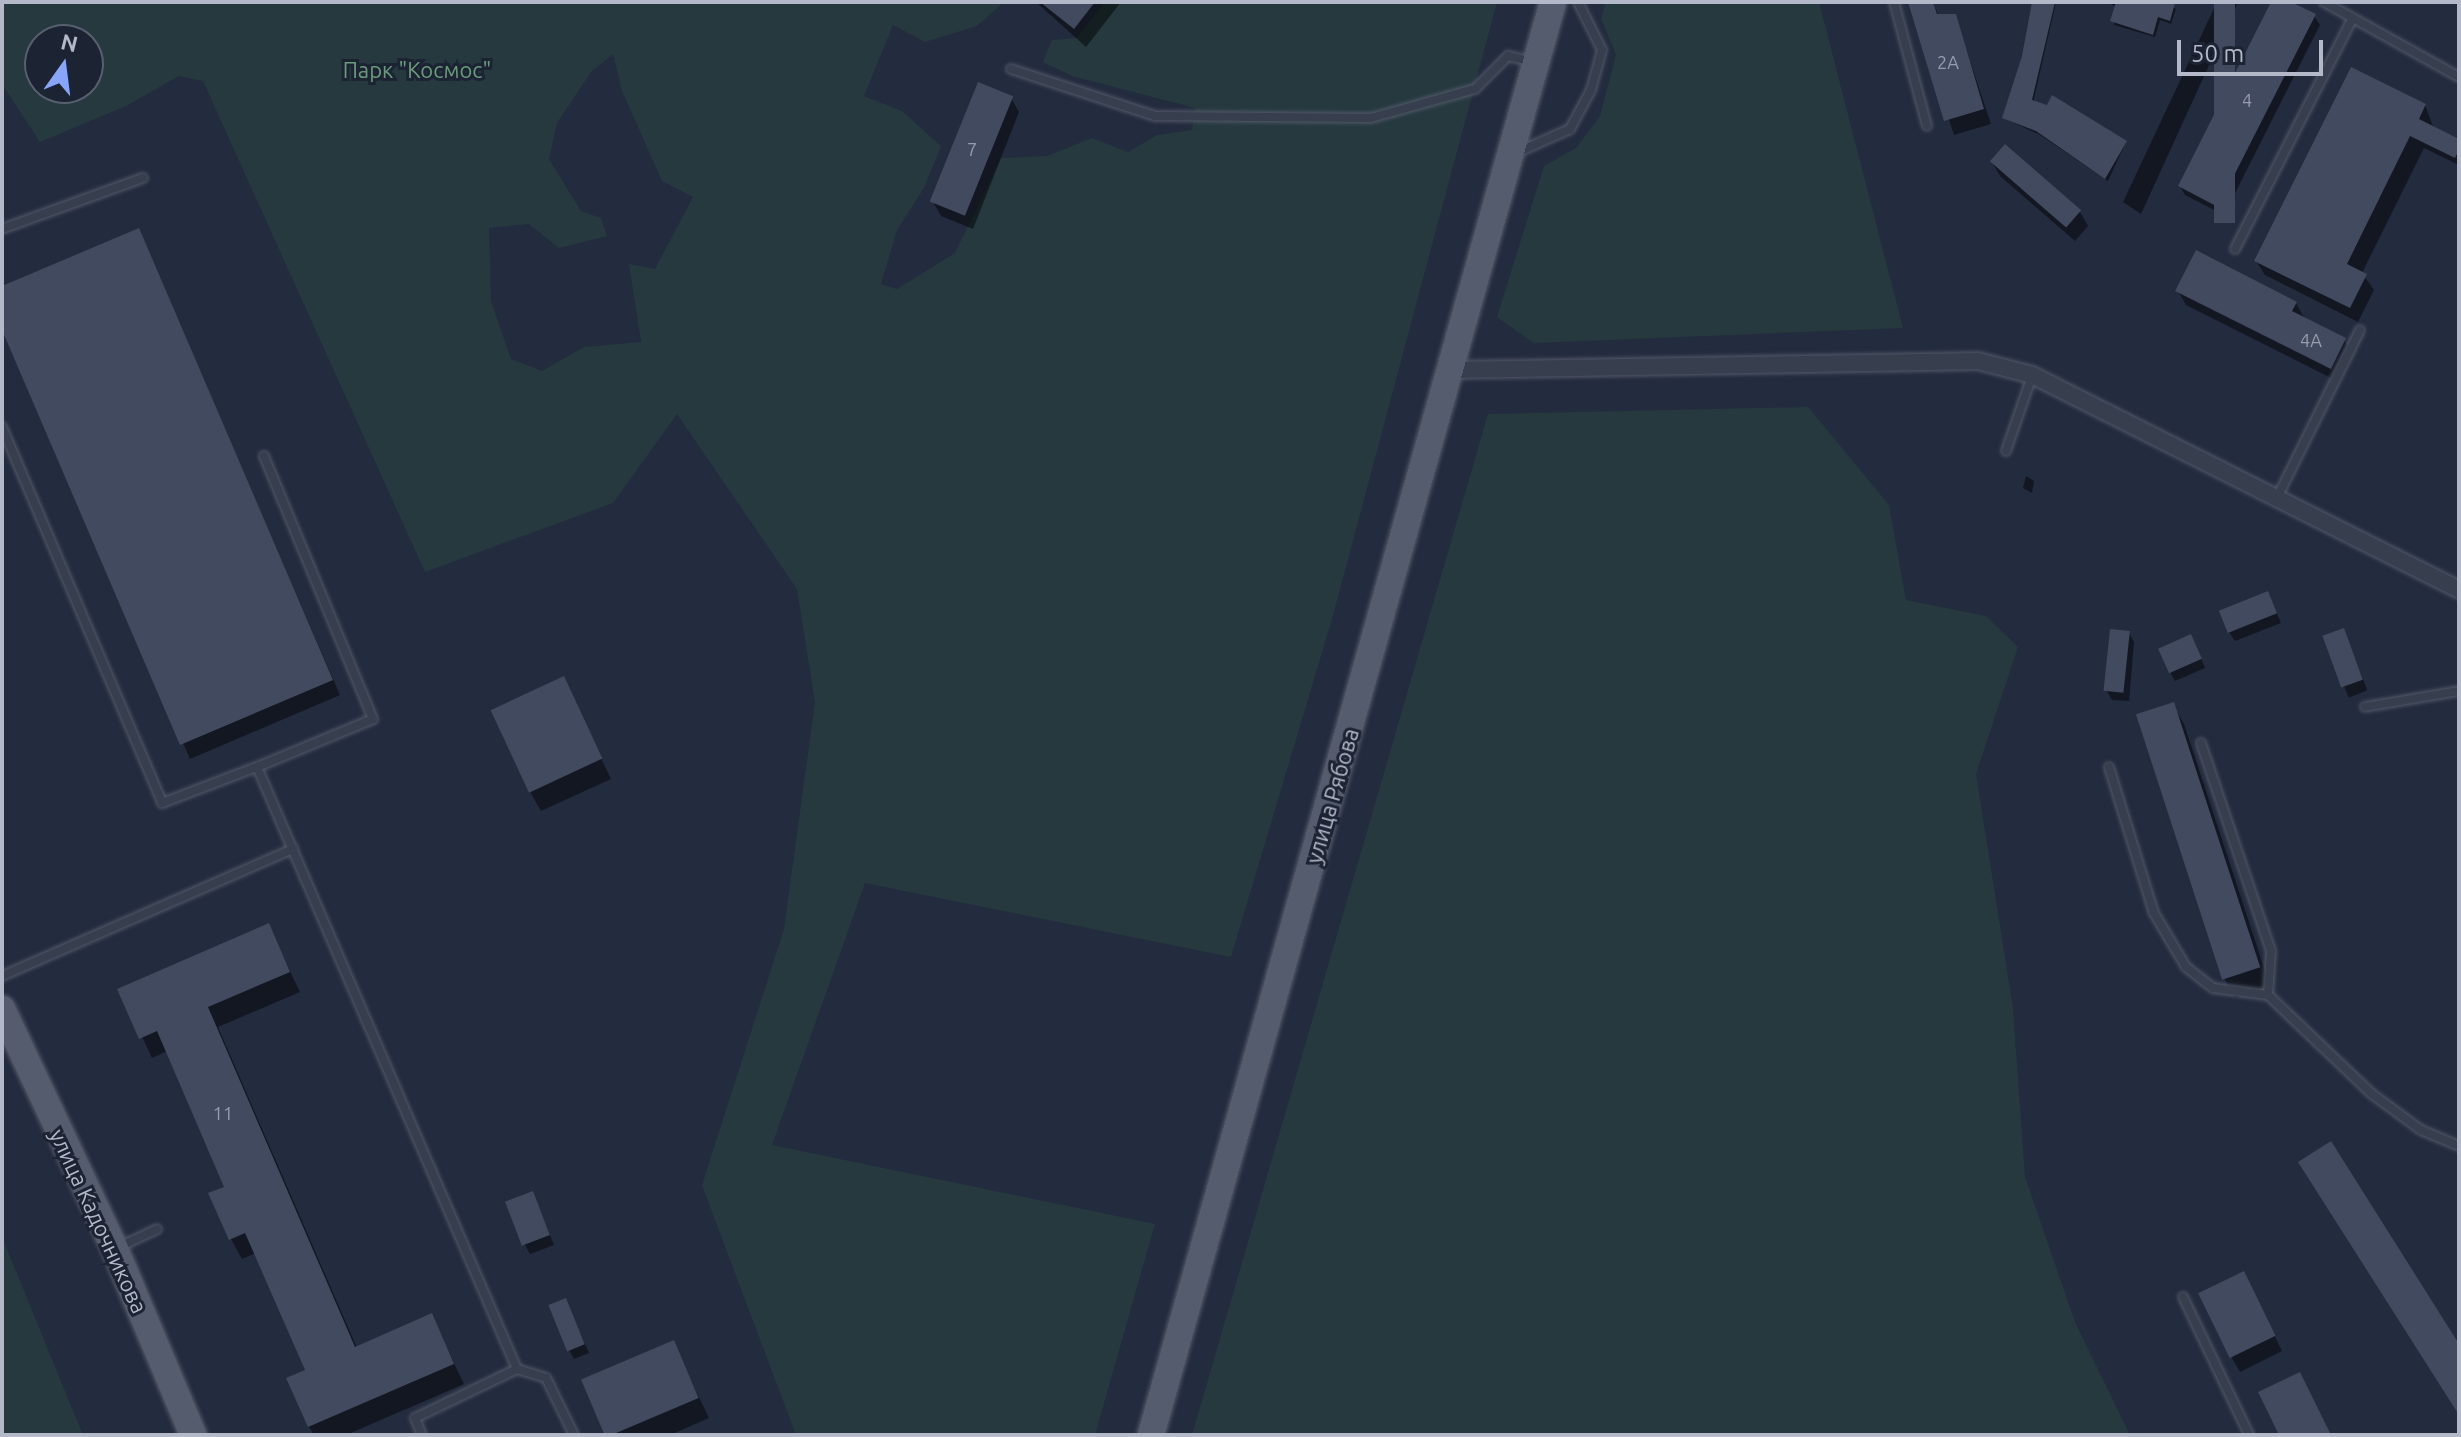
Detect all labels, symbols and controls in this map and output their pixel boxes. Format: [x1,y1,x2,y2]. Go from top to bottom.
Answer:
north arrow [24,24,104,104]
scale bar [2181,24,2327,74]
text: N [58,28,80,56]
text: 50 m [2191,40,2244,67]
house number: 2А [1937,51,1959,73]
park label: Парк "Космос" [343,57,491,83]
house number: 4 [2242,89,2252,111]
house number: 7 [967,138,977,160]
house number: 4А [2300,329,2322,351]
street label: улица Рябова [1300,725,1364,867]
house number: 11 [213,1102,233,1124]
street label: улица Кадочникова [45,1125,153,1317]

